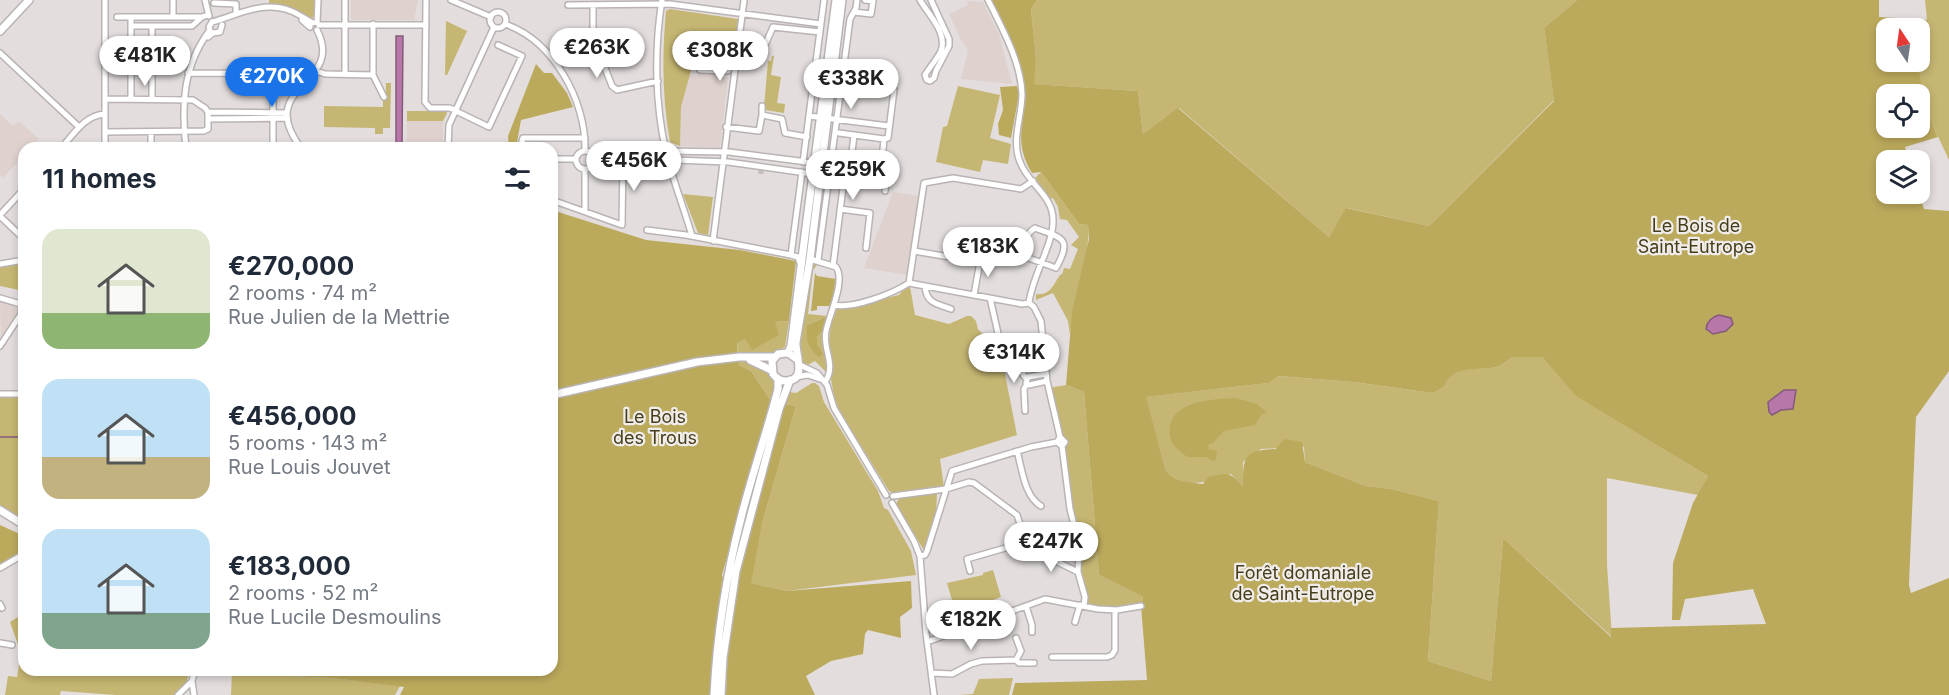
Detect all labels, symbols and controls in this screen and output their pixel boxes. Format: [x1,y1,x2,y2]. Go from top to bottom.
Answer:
north arrow [1876,18,1930,72]
map controls [1876,18,1930,204]
pin: €263K [555,28,639,79]
pin: €308K [678,31,762,82]
text: €263K [564,35,630,59]
pin: €481K [103,36,187,87]
text: €308K [686,38,754,62]
text: €481K [113,43,177,67]
pin: €270K [230,57,314,108]
pin: €338K [809,59,893,110]
text: €270K [239,64,305,88]
text: €338K [818,66,884,90]
button: locate [1876,84,1930,138]
pin: €456K [592,141,676,192]
text: €456K [600,148,668,172]
pin: €259K [811,150,895,201]
button: layers [1876,150,1930,204]
text: €259K [820,157,886,181]
icon: filters [501,162,534,195]
text: 11 homes [42,163,157,194]
park label: Le Bois de Saint-Eutrope [1638,215,1754,257]
pin: €183K [946,227,1030,278]
text: €183K [957,234,1019,258]
text: €270,000 [228,250,354,281]
icon: home [90,253,162,325]
text: 2 rooms · 74 m² [228,281,377,305]
text: Rue Julien de la Mettrie [228,305,450,329]
pin: €314K [972,333,1056,384]
text: €314K [982,340,1046,364]
text: €456,000 [228,400,357,431]
icon: home [90,403,162,475]
park label: Le Bois des Trous [613,406,697,448]
text: 5 rooms · 143 m² [228,431,387,455]
text: Rue Louis Jouvet [228,455,390,479]
pin: €247K [1009,522,1093,573]
text: €247K [1018,529,1084,553]
text: €183,000 [228,550,351,581]
icon: home [90,553,162,625]
park label: Forêt domaniale de Saint-Eutrope [1231,562,1375,604]
text: 2 rooms · 52 m² [228,581,378,605]
pin: €182K [929,600,1013,651]
text: Rue Lucile Desmoulins [228,605,442,629]
text: €182K [940,607,1002,631]

